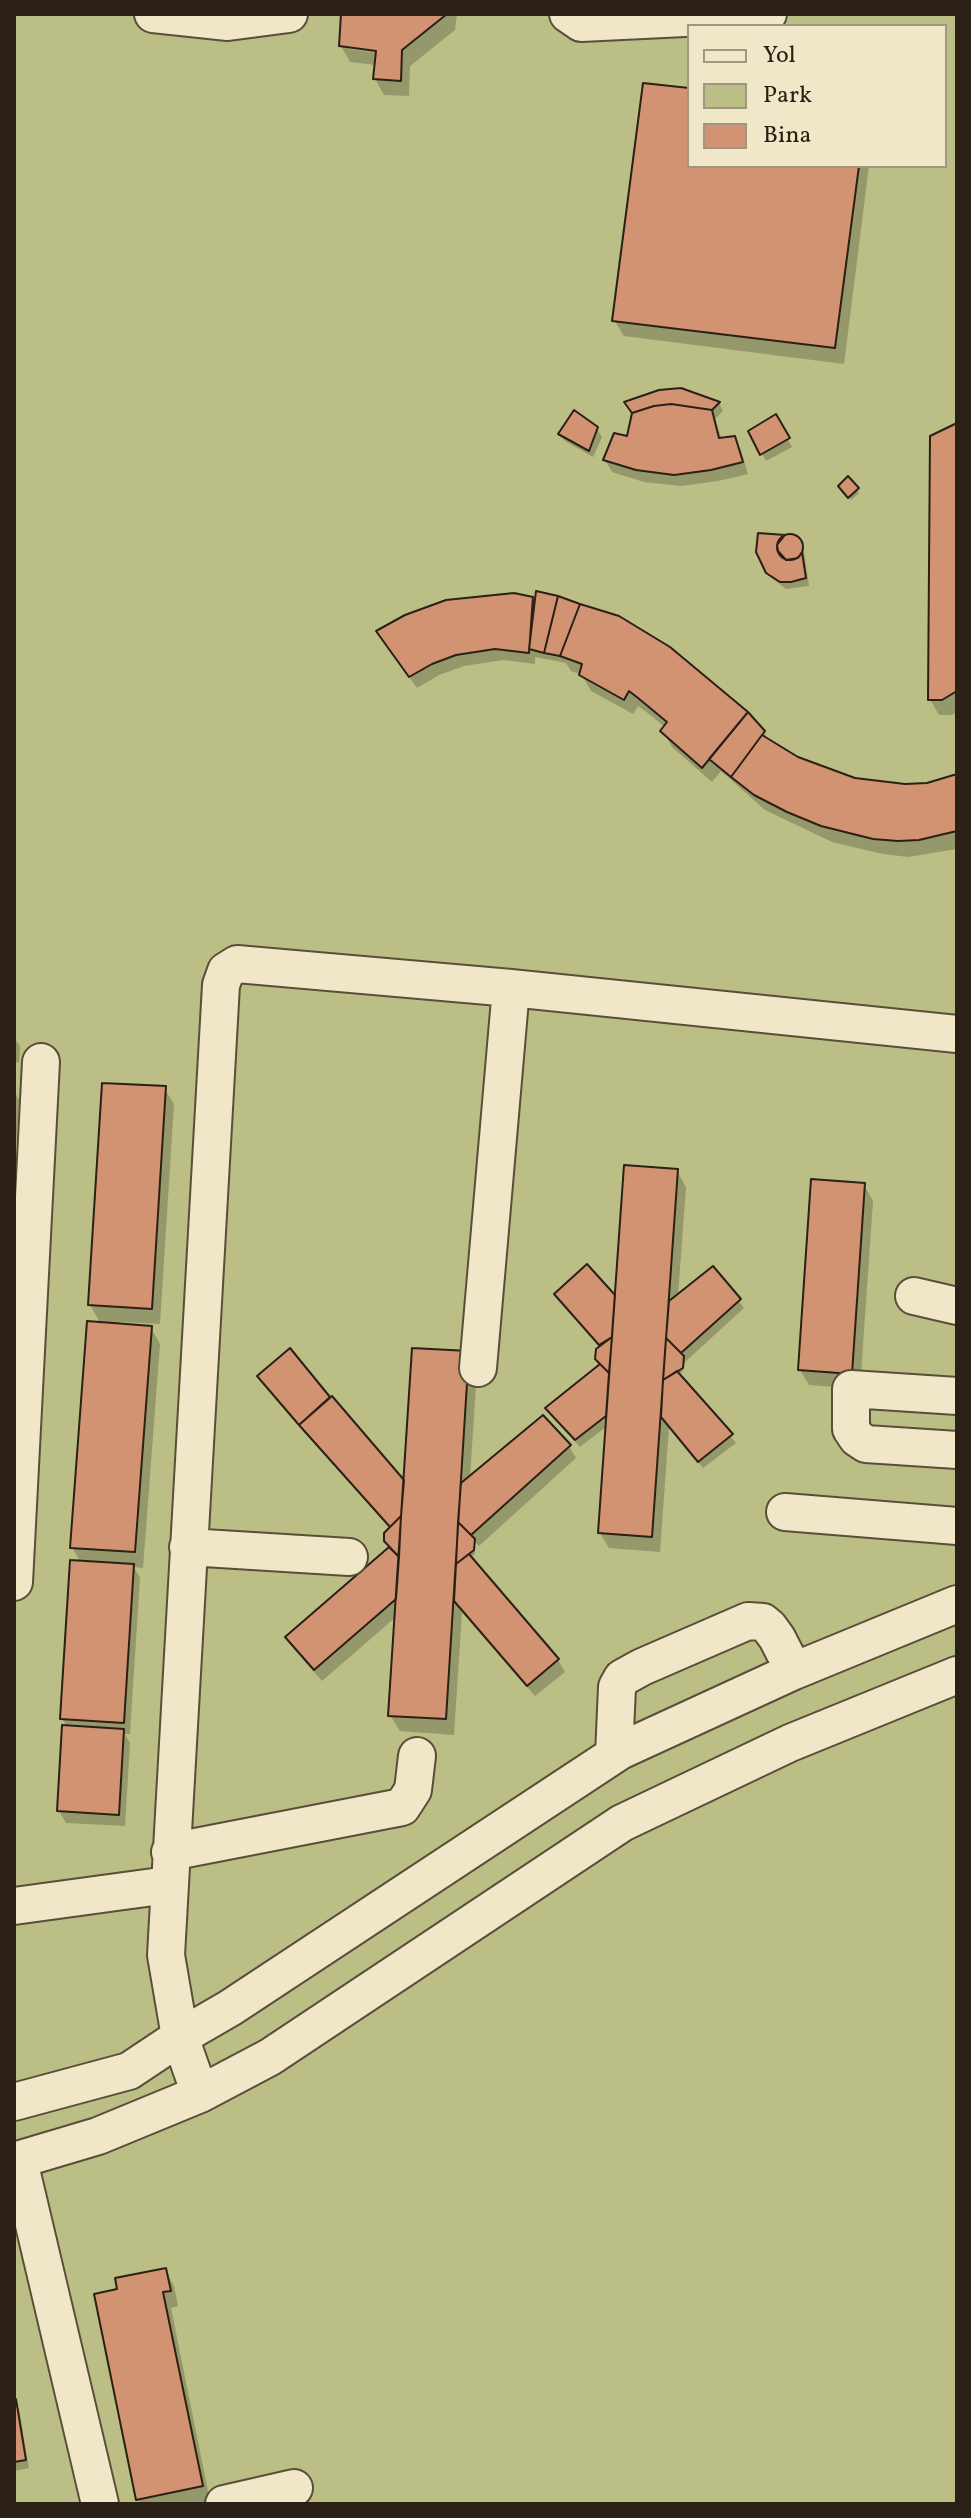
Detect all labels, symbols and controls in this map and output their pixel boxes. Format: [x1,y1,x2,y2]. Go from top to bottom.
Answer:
legend [687,24,947,168]
text: Yol [763,39,796,73]
text: Park [763,79,812,113]
text: Bina [763,119,811,153]

